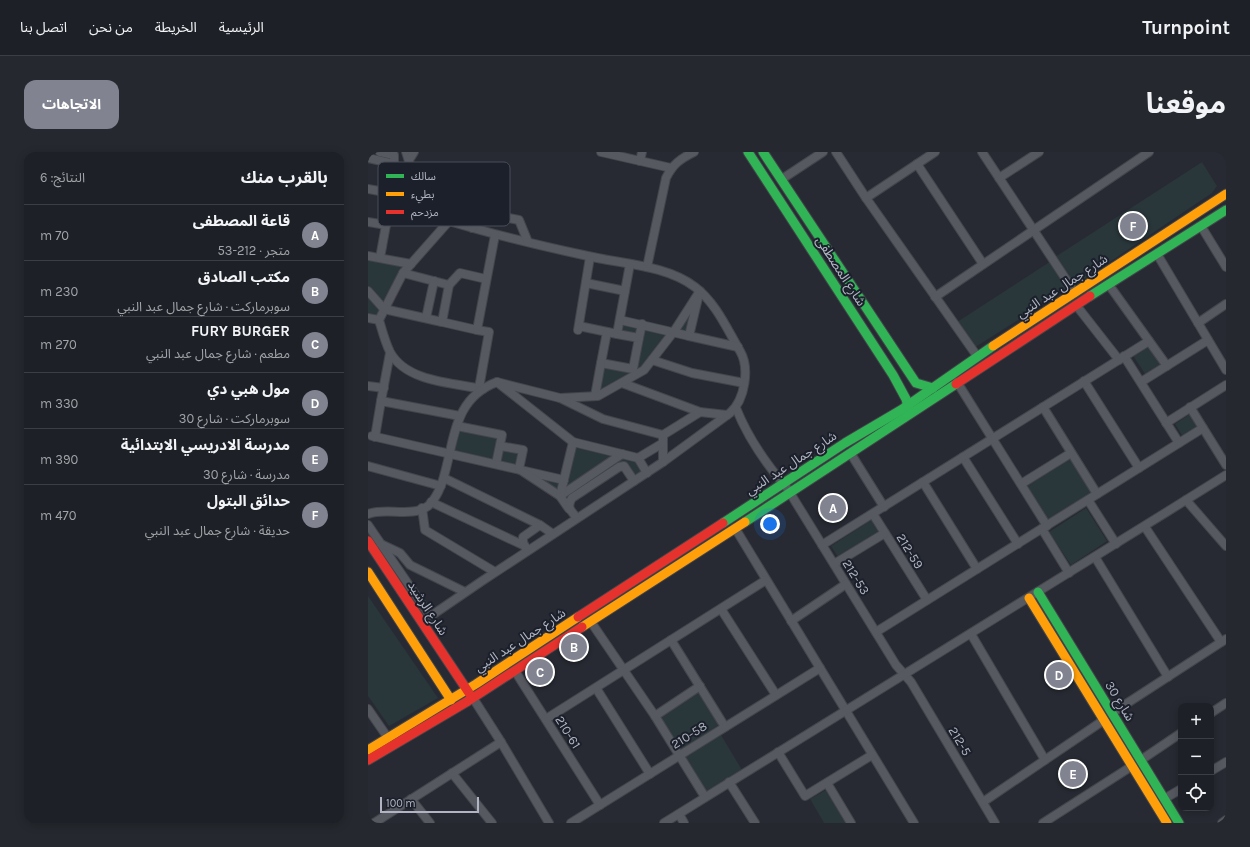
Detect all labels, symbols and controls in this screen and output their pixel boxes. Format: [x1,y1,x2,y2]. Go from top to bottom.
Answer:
text: Turnpoint [1142,17,1230,39]
text: اتصل بنا [20,19,67,36]
text: من نحن [89,19,133,36]
text: الخريطة [155,19,197,36]
text: الرئيسية [219,19,264,36]
button: الاتجاهات [24,80,119,129]
text: موقعنا [1146,87,1226,120]
legend [378,162,510,226]
text: بالقرب منك [241,167,328,187]
text: النتائج: 6 [40,170,85,185]
text: سالك [411,170,436,183]
text: بطيء [411,188,434,204]
text: مزدحم [411,206,439,221]
pin: F [1120,211,1146,241]
text: قاعة المصطفى [193,212,290,230]
text: 70 m [40,228,69,243]
text: A [311,228,319,243]
street label: شارع المصطفى [810,233,869,310]
text: متجر · 212-53 [217,243,290,258]
street label: شارع جمال عبد النبي [1014,251,1112,324]
text: مكتب الصادق [198,268,290,286]
text: 230 m [40,284,78,299]
text: B [311,284,319,299]
text: سوبرماركت · شارع جمال عبد النبي [117,299,290,314]
text: FURY BURGER [191,322,290,340]
text: 270 m [40,337,77,352]
text: C [311,337,319,352]
text: مطعم · شارع جمال عبد النبي [146,346,290,361]
text: مول هبي دي [207,380,290,398]
text: 330 m [40,396,78,411]
text: D [311,396,319,411]
text: سوبرماركت · شارع 30 [179,411,290,426]
street label: شارع جمال عبد النبي [743,428,841,501]
text: مدرسة الادريسي الابتدائية [121,436,290,454]
text: 390 m [40,452,78,467]
text: E [311,452,319,467]
text: مدرسة · شارع 30 [203,467,290,482]
text: حدائق البتول [207,492,290,510]
pin: A [820,493,846,523]
text: 470 m [40,508,76,523]
text: F [311,508,319,523]
your location [760,514,780,534]
text: حديقة · شارع جمال عبد النبي [145,523,290,538]
street label: 212-59 [893,531,927,571]
street label: 212-53 [839,557,873,597]
street label: شارع الرشيد [402,578,451,640]
street label: شارع جمال عبد النبي [472,605,570,678]
pin: B [561,632,587,662]
pin: C [527,657,553,687]
pin: D [1046,660,1072,690]
street label: شارع 30 [1100,678,1138,725]
map controls [1178,703,1214,811]
button: + [1178,703,1214,739]
street label: 210-61 [552,713,584,751]
street label: 210-58 [668,718,710,752]
street label: 212-5 [946,724,974,758]
button: − [1178,739,1214,775]
pin: E [1060,759,1086,789]
button: locate [1178,775,1214,811]
scale bar [380,795,479,814]
text: 100 m [386,797,416,810]

